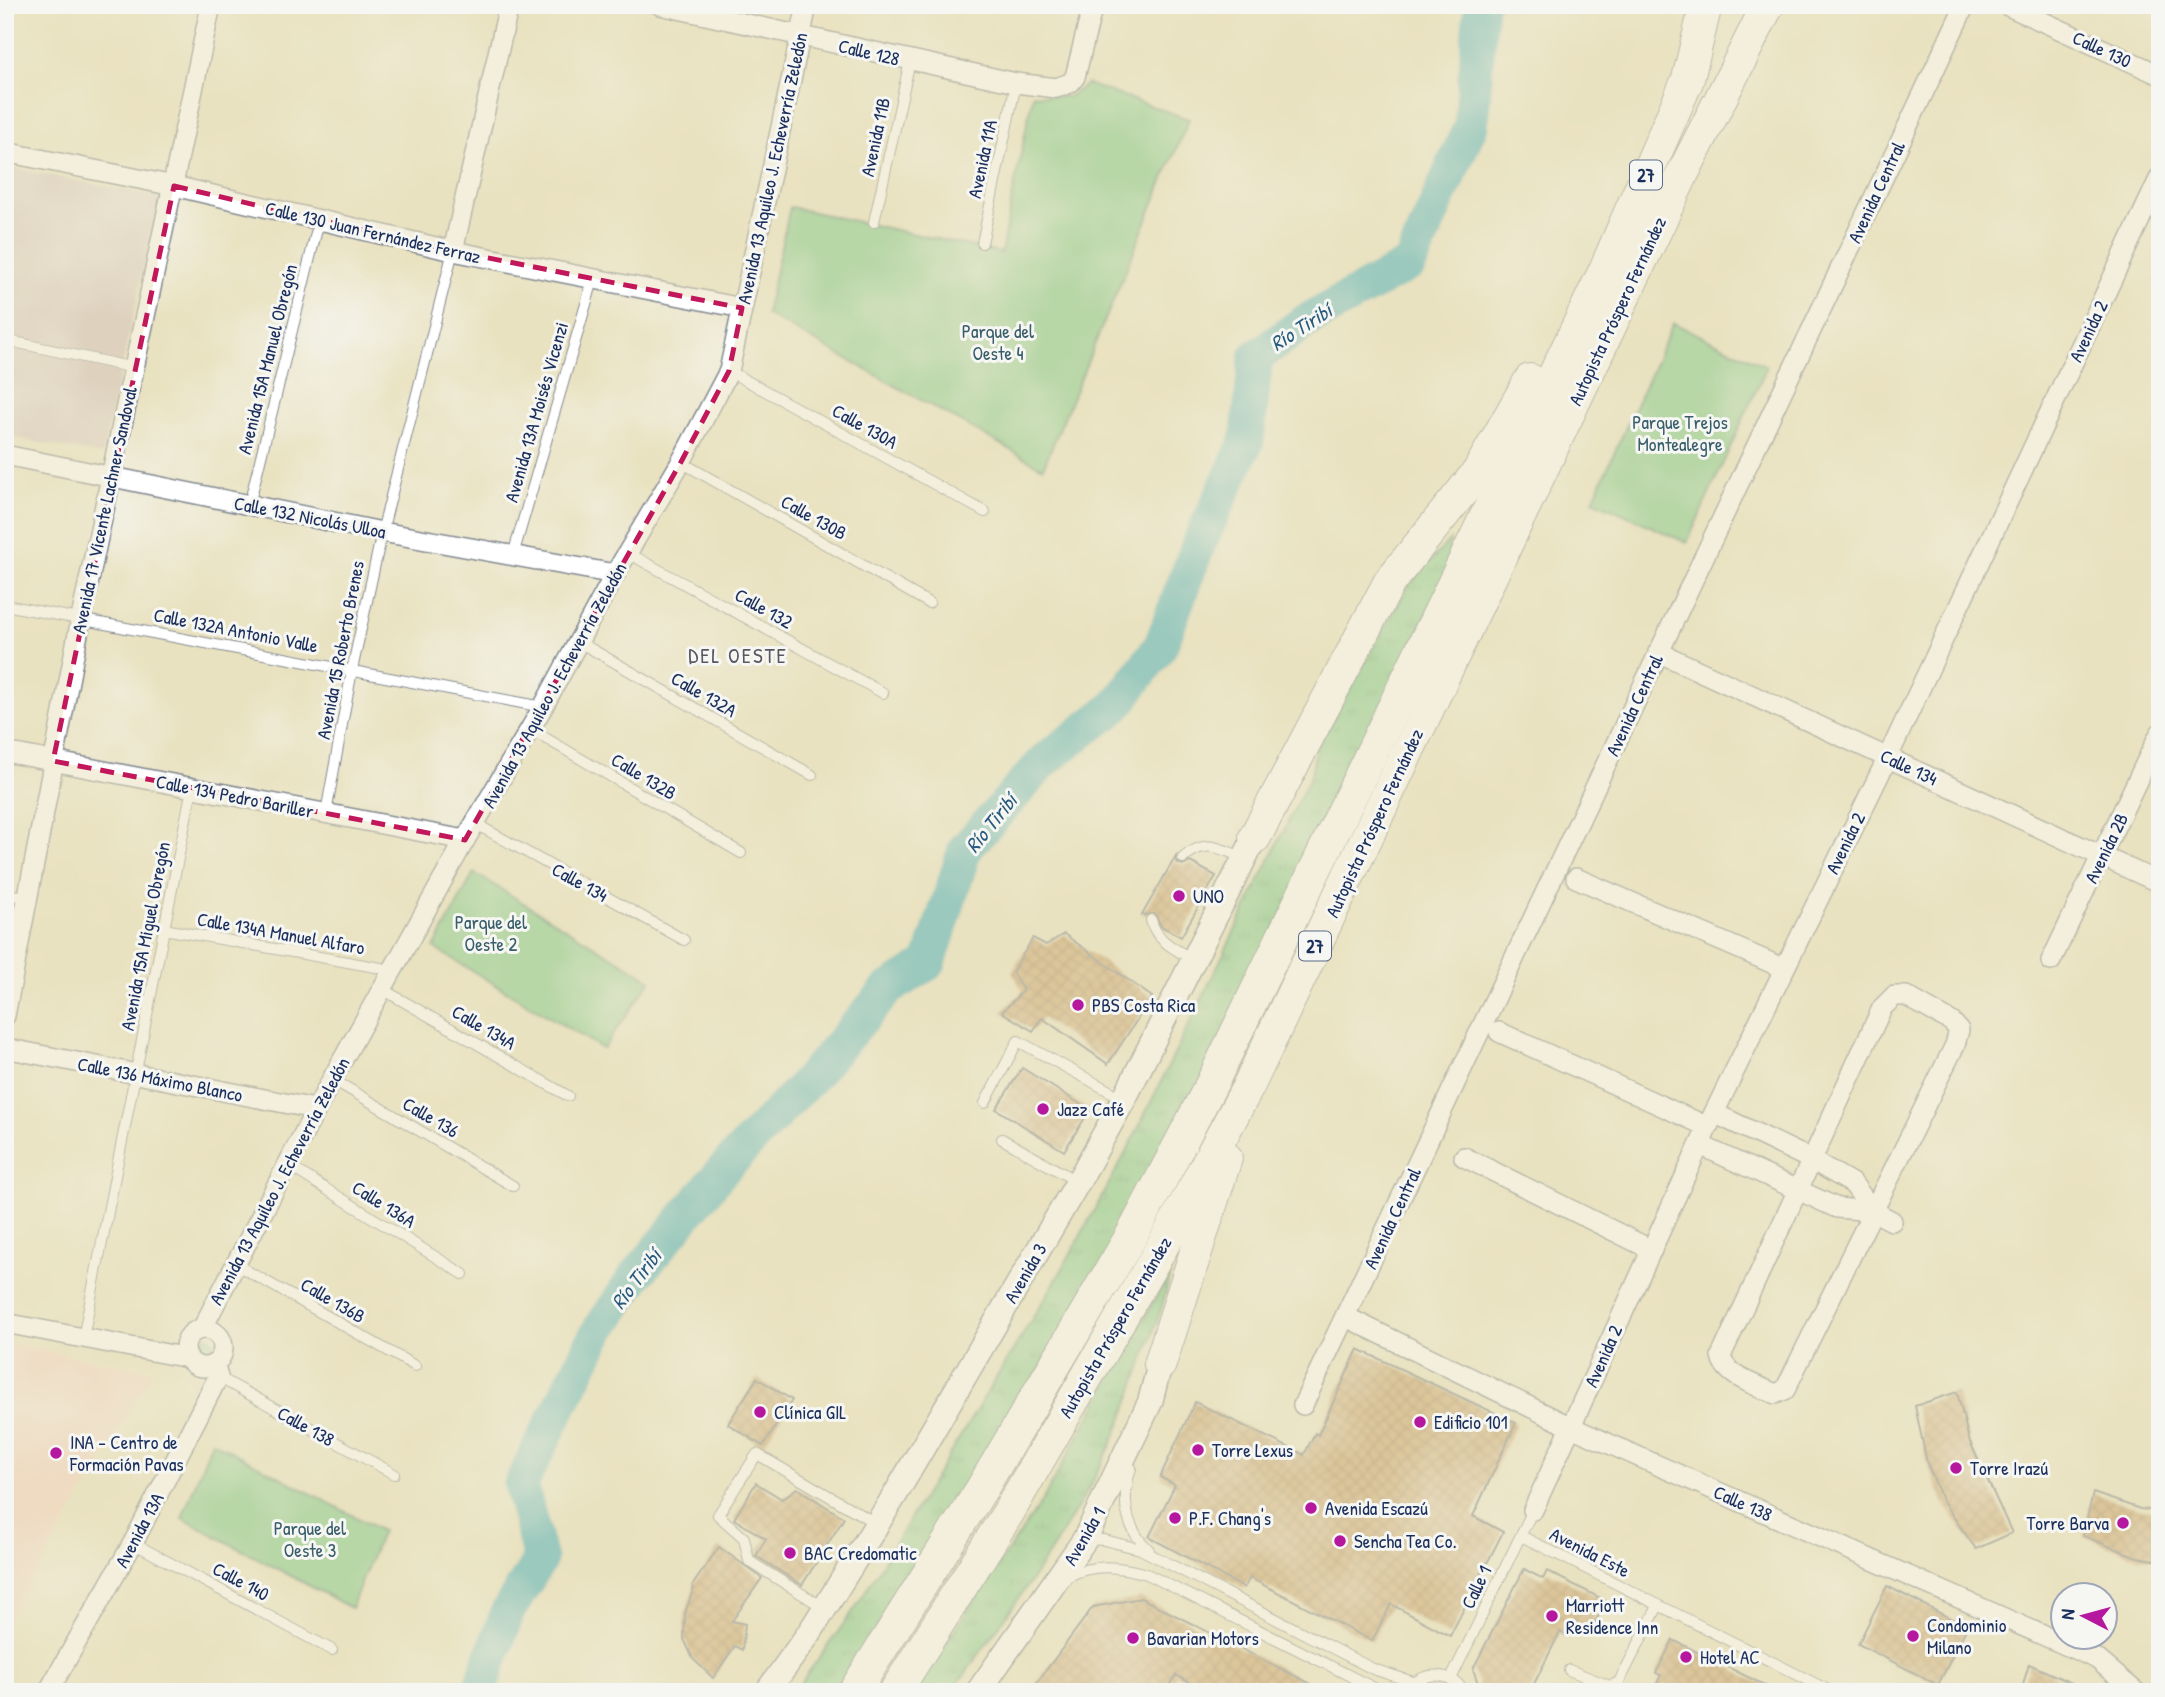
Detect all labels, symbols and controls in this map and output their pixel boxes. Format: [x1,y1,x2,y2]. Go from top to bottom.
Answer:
street label: Calle 130 [2068,24,2136,74]
street label: Avenida 13 Aquileo J. Echeverría Zeledón [730,30,814,306]
street label: Calle 128 [836,32,902,72]
street label: Avenida 11B [854,95,896,179]
street label: Avenida 11A [961,117,1003,201]
street label: Avenida Central [1841,136,1911,247]
road number: 27 [1630,160,1662,190]
street label: Calle 130 Juan Fernández Ferraz [263,195,483,269]
street label: Autopista Próspero Fernández [1562,212,1672,410]
street label: Avenida 15A Manuel Obregón [231,261,303,457]
water label: Río Tiribí [1264,294,1340,358]
street label: Avenida 2 [2062,296,2114,366]
park label: Parque del Oeste 4 [962,318,1035,366]
street label: Avenida 13A Moisés Vicenzi [498,319,574,505]
street label: Avenida 17 Vicente Lachner Sandoval [65,383,143,636]
street label: Calle 130A [828,397,902,455]
park label: Parque Trejos Montealegre [1632,409,1728,457]
street label: Calle 130B [776,488,852,546]
street label: Calle 132 Nicolás Ulloa [232,490,389,545]
street label: Avenida 13 Aquileo J. Echeverría Zeledón [475,558,633,812]
street label: Avenida 15 Roberto Brenes [310,559,370,741]
street label: Calle 132 [730,582,798,635]
street label: Calle 132A Antonio Valle [152,601,321,659]
district label: DEL OESTE [688,641,788,670]
street label: Avenida Central [1599,649,1669,760]
street label: Calle 132A [667,665,741,723]
street label: Autopista Próspero Fernández [1319,724,1429,922]
street label: Calle 134 [1876,742,1942,792]
street label: Calle 132B [606,746,682,806]
street label: Calle 134 Pedro Bariller [154,768,317,824]
water label: Río Tiribí [958,785,1026,859]
street label: Avenida 2 [1819,808,1871,878]
street label: Avenida 2B [2078,809,2134,887]
street label: Avenida 15A Miguel Obregón [114,839,176,1033]
street label: Calle 134 [547,856,613,908]
place label: UNO [1193,883,1224,909]
marker: UNO [1171,888,1187,904]
street label: Calle 134A Manuel Alfaro [195,905,367,961]
park label: Parque del Oeste 2 [455,909,528,957]
road number: 27 [1299,931,1331,960]
place label: PBS Costa Rica [1092,992,1196,1018]
marker: PBS Costa Rica [1070,997,1086,1013]
street label: Calle 134A [447,998,521,1056]
street label: Calle 136 Máximo Blanco [75,1050,245,1108]
street label: Avenida 13 Aquileo J. Echeverría Zeledón [203,1053,355,1309]
street label: Calle 136 [398,1090,464,1144]
place label: Jazz Café [1057,1096,1125,1122]
marker: Jazz Café [1035,1101,1051,1117]
street label: Avenida Central [1357,1162,1427,1273]
street label: Calle 136A [347,1174,421,1234]
street label: Autopista Próspero Fernández [1052,1232,1178,1422]
street label: Avenida 3 [997,1238,1053,1308]
water label: Río Tiribí [604,1240,670,1315]
street label: Calle 136B [296,1271,370,1329]
street label: Avenida 2 [1578,1321,1628,1391]
place label: Clínica GIL [774,1399,846,1425]
street label: Calle 138 [273,1400,339,1452]
marker: Clínica GIL [752,1404,768,1420]
place label: Edificio 101 [1434,1409,1508,1435]
marker: Edificio 101 [1412,1414,1428,1430]
place label: INA - Centro de Formación Pavas [69,1429,184,1477]
place label: Torre Lexus [1212,1437,1293,1463]
marker: Torre Lexus [1190,1442,1206,1458]
marker: INA - Centro de Formación Pavas [48,1445,64,1461]
place label: Torre Irazú [1970,1455,2048,1481]
marker: Torre Irazú [1948,1460,1964,1476]
street label: Calle 138 [1710,1479,1776,1527]
street label: Avenida 13A [108,1488,170,1572]
place label: Avenida Escazú [1325,1495,1428,1521]
marker: Avenida Escazú [1303,1500,1319,1516]
street label: Avenida 1 [1057,1502,1111,1570]
place label: P.F. Chang's [1189,1505,1271,1531]
marker: P.F. Chang's [1167,1510,1183,1526]
place label: Torre Barva [2026,1510,2110,1536]
park label: Parque del Oeste 3 [274,1515,347,1563]
marker: Torre Barva [2115,1515,2131,1531]
street label: Avenida Este [1546,1521,1635,1583]
place label: Sencha Tea Co. [1354,1528,1456,1554]
marker: Sencha Tea Co. [1332,1533,1348,1549]
place label: BAC Credomatic [804,1540,917,1566]
marker: BAC Credomatic [782,1545,798,1561]
street label: Calle 140 [208,1555,274,1607]
street label: Calle 1 [1454,1561,1498,1613]
north arrow [2050,1582,2120,1652]
place label: Marriott Residence Inn [1566,1592,1658,1640]
marker: Marriott Residence Inn [1544,1608,1560,1624]
text: N [2054,1608,2081,1621]
place label: Condominio Milano [1927,1612,2007,1660]
place label: Bavarian Motors [1147,1625,1259,1651]
marker: Condominio Milano [1905,1628,1921,1644]
marker: Bavarian Motors [1125,1630,1141,1646]
place label: Hotel AC [1700,1644,1760,1670]
marker: Hotel AC [1678,1649,1694,1665]

